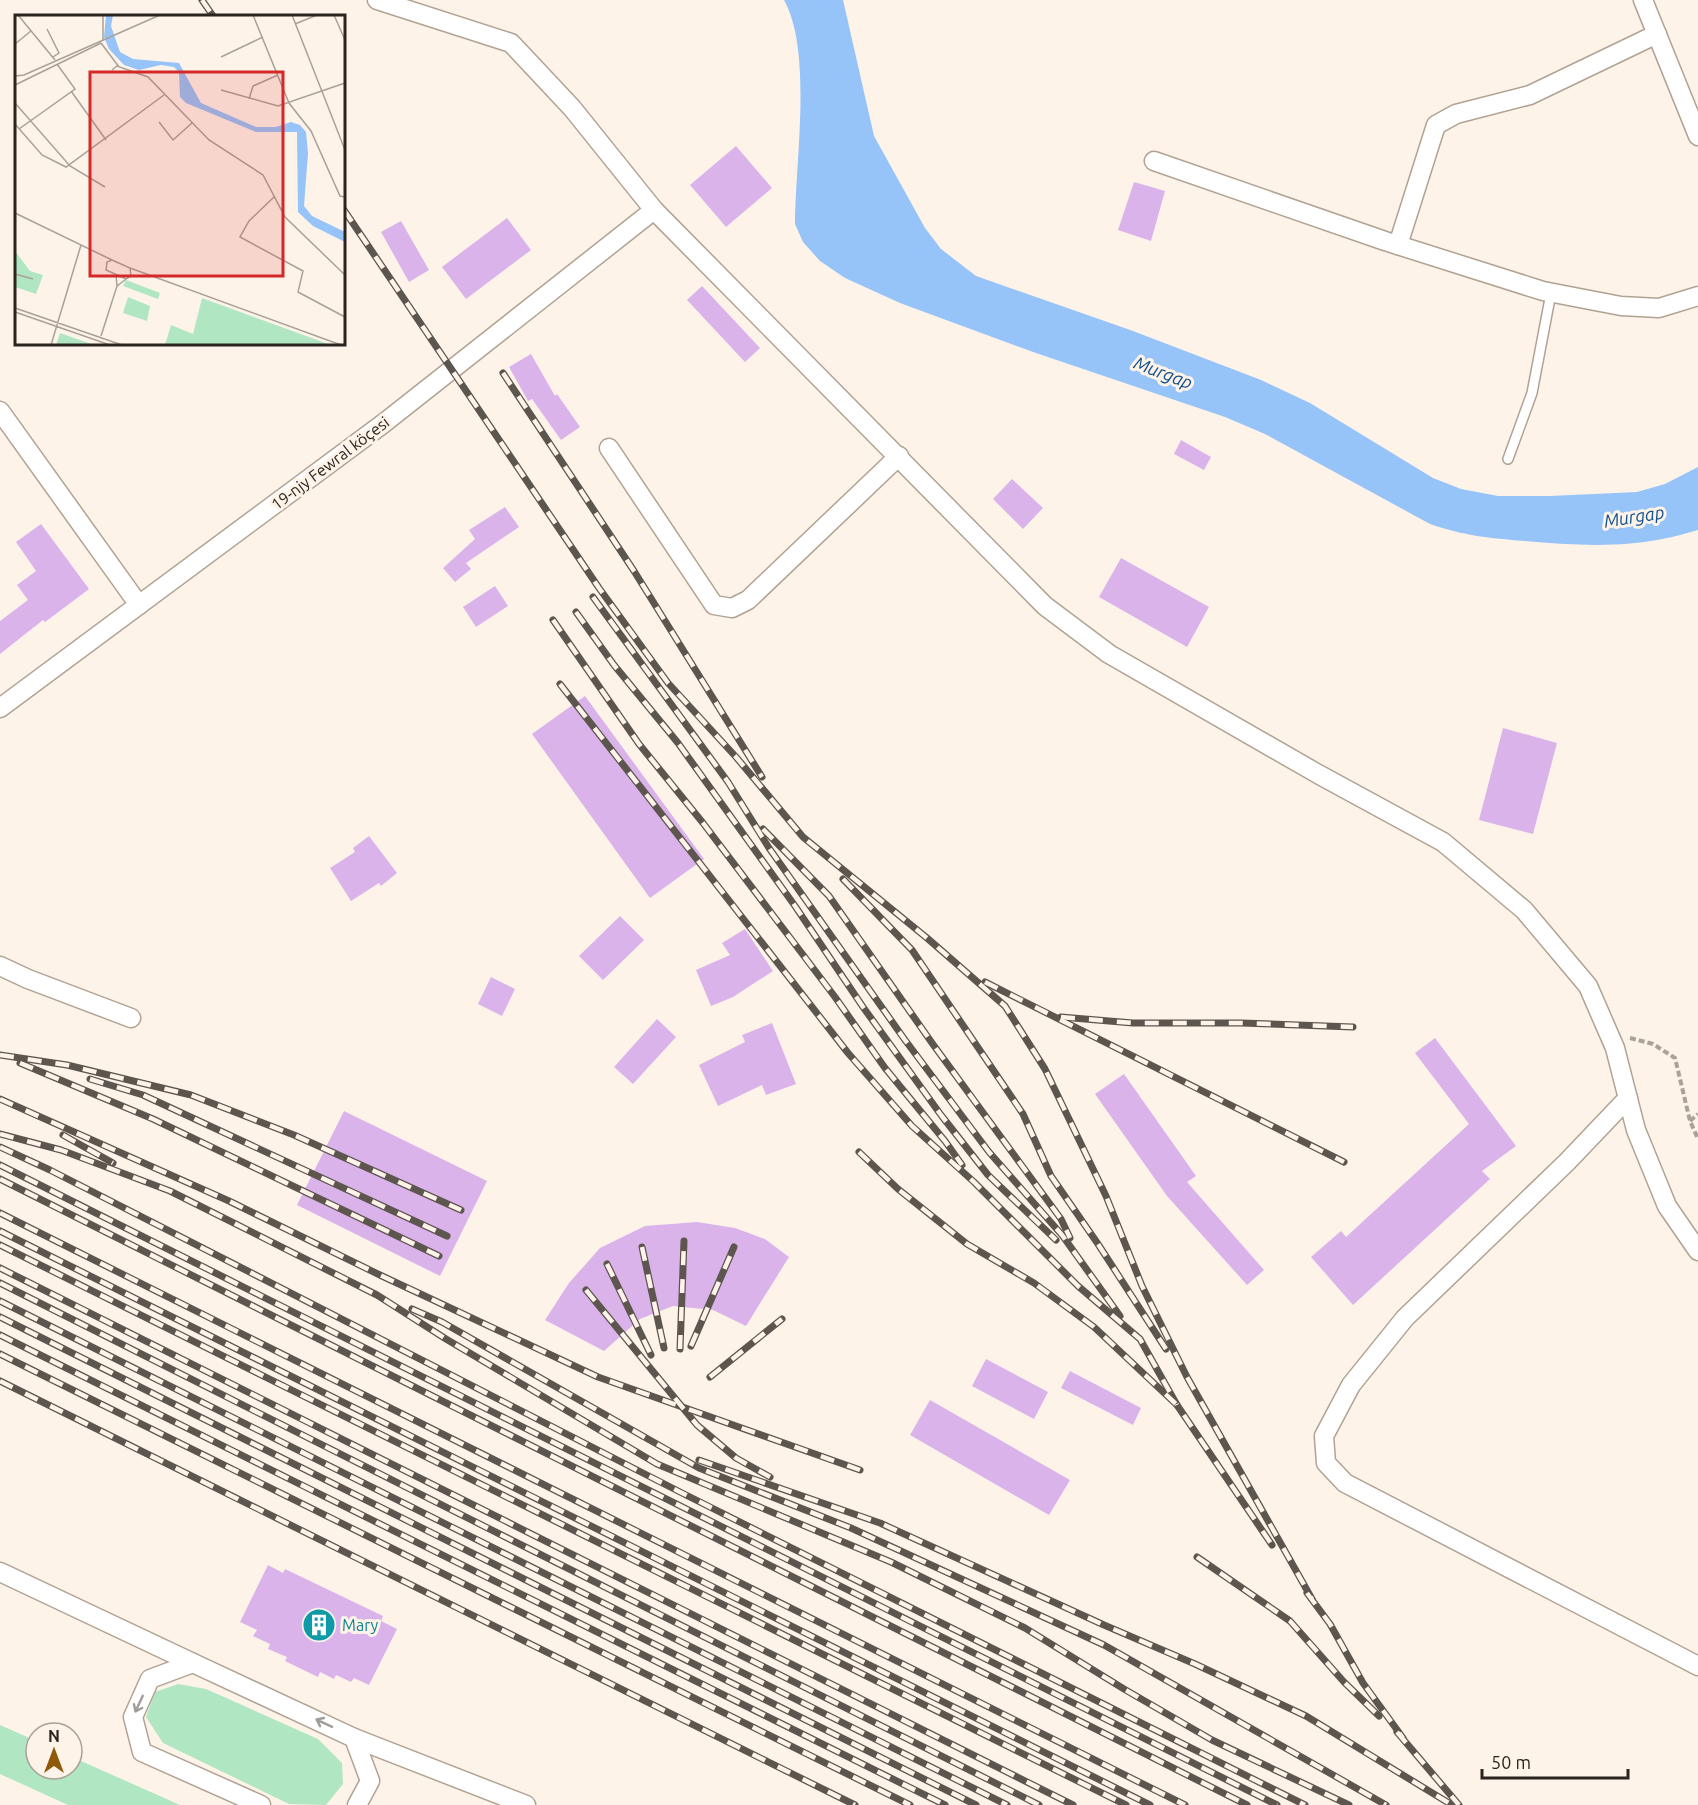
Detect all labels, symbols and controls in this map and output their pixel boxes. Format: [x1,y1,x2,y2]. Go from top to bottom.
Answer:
inset map [15,15,345,345]
water label: Murgap [1131,352,1195,392]
street label: 19-njy Fewral köçesi [267,413,393,513]
water label: Murgap [1602,501,1665,531]
building icon: Mary [301,1607,337,1643]
place label: Mary [342,1616,379,1634]
one-way arrow [133,1694,144,1712]
one-way arrow [315,1717,333,1729]
north arrow [24,1721,84,1781]
text: N [48,1727,60,1745]
scale bar [1482,1742,1628,1780]
text: 50 m [1491,1752,1531,1772]

